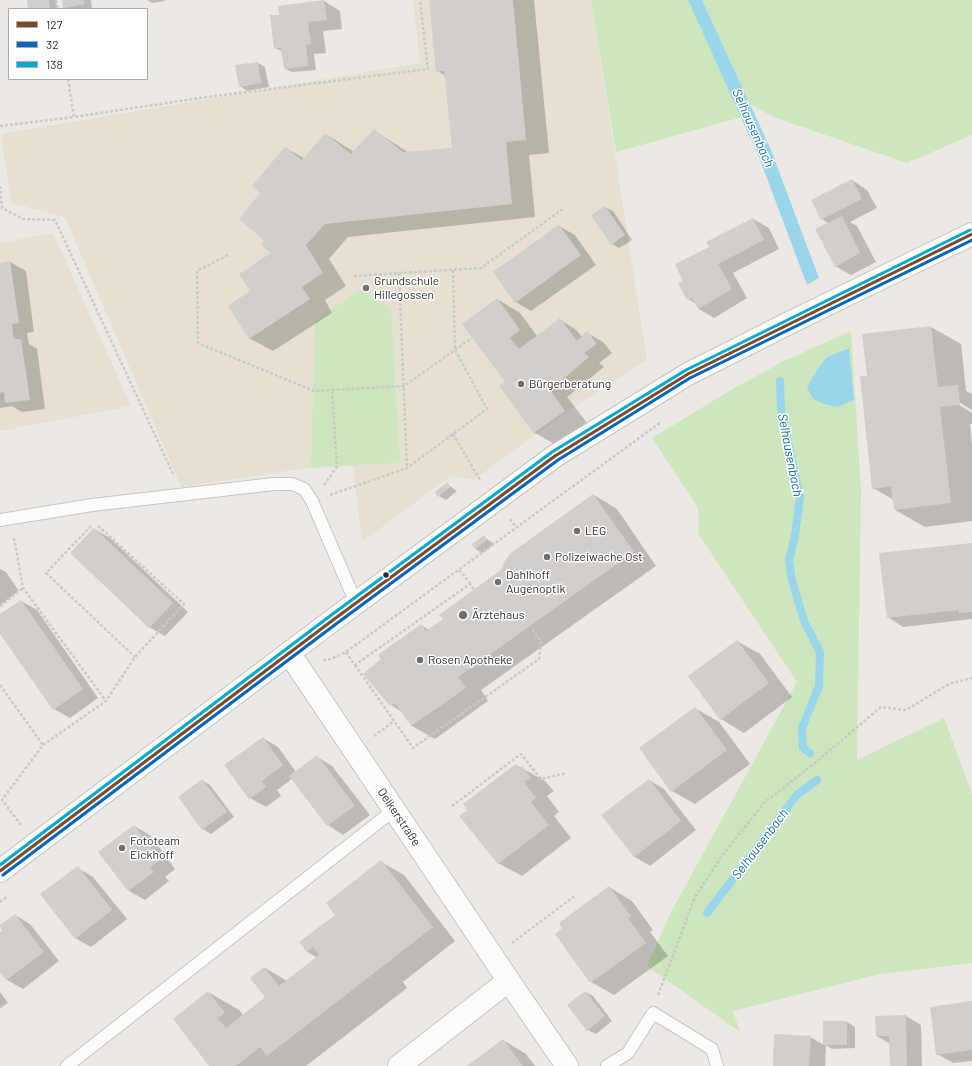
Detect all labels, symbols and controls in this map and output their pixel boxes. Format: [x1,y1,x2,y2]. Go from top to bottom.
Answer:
legend [8,8,148,80]
text: 127 [46,17,62,31]
text: 32 [46,37,59,51]
text: 138 [46,57,63,71]
water label: Selhausenbach [729,86,777,170]
place label: Grundschule Hillegossen [374,274,439,302]
marker: Grundschule Hillegossen [361,283,371,293]
place label: Bürgerberatung [529,377,611,391]
marker: Bürgerberatung [516,379,526,389]
water label: Selhausenbach [774,412,806,498]
place label: LEG [585,524,606,538]
marker: LEG [572,526,582,536]
place label: Polizeiwache Ost [555,550,643,564]
marker: Polizeiwache Ost [542,552,552,562]
place label: Dahlhoff Augenoptik [506,568,566,596]
unlabelled marker [381,570,391,580]
marker: Dahlhoff Augenoptik [493,577,503,587]
place label: Ärztehaus [472,608,524,622]
marker: Ärztehaus [457,609,469,621]
place label: Rosen Apotheke [428,653,513,667]
marker: Rosen Apotheke [415,655,425,665]
street label: Oelkerstraße [374,785,424,849]
water label: Selhausenbach [728,806,792,882]
place label: Fototeam Eickhoff [130,834,180,862]
marker: Fototeam Eickhoff [117,843,127,853]

